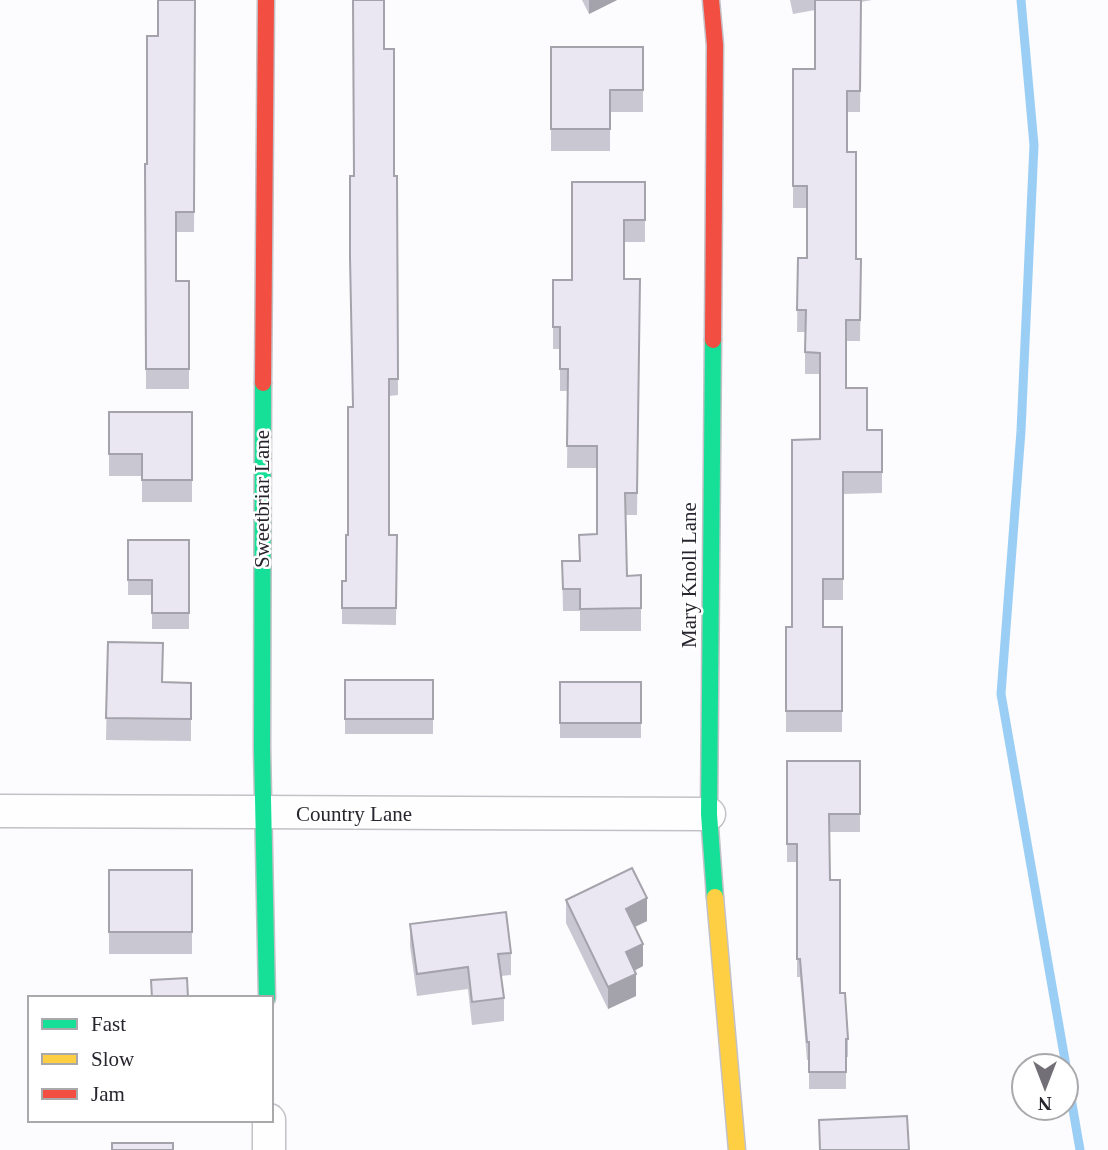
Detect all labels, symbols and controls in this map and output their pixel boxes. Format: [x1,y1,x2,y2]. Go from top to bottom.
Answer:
street label: Sweetbriar Lane [250,430,274,568]
street label: Mary Knoll Lane [677,502,701,648]
street label: Country Lane [296,802,412,826]
legend [28,996,273,1122]
text: Fast [91,1012,126,1036]
text: Slow [91,1047,135,1071]
north arrow [1010,1052,1080,1122]
text: Jam [91,1082,125,1106]
text: N [1038,1093,1052,1114]

